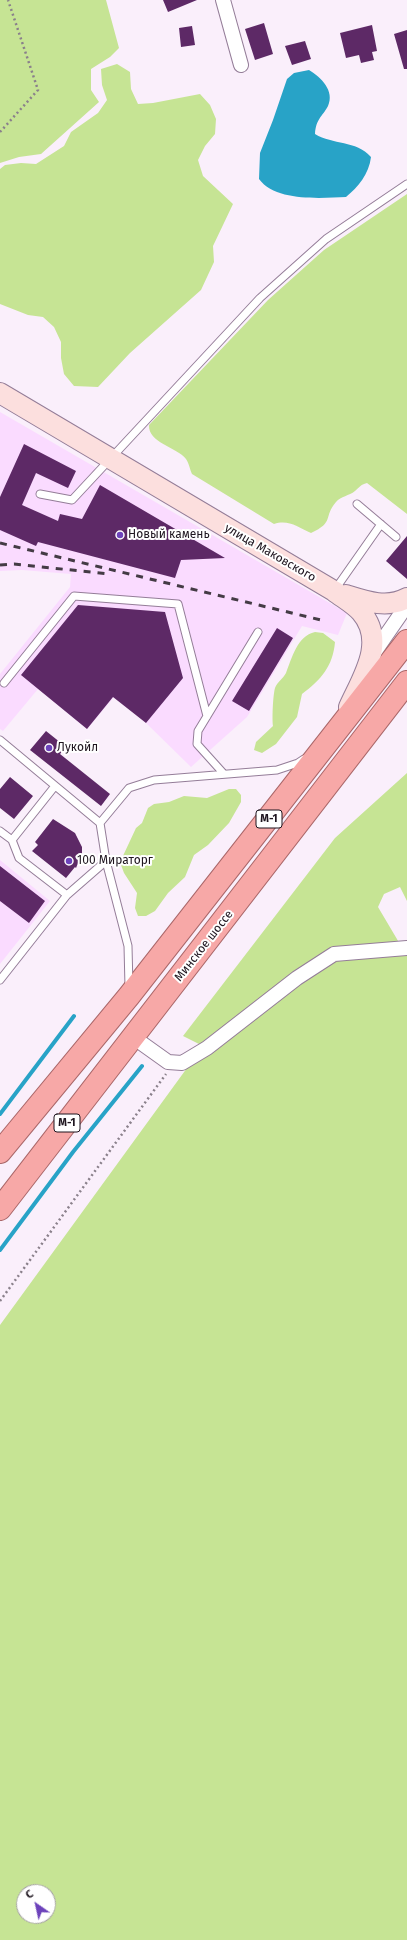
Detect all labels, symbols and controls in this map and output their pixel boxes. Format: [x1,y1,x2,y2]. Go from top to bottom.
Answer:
street label: улица Маковского [222,521,318,585]
place label: Новый камень [128,528,210,542]
marker: Новый камень [115,530,125,540]
place label: Лукойл [57,741,98,755]
marker: Лукойл [44,743,54,753]
road number: М-1 [256,810,282,828]
place label: 100 Мираторг [77,854,153,868]
marker: 100 Мираторг [64,856,74,866]
street label: Минское шоссе [172,908,236,984]
road number: М-1 [54,1114,80,1132]
north arrow [16,1884,56,1924]
text: С [23,1887,36,1902]

